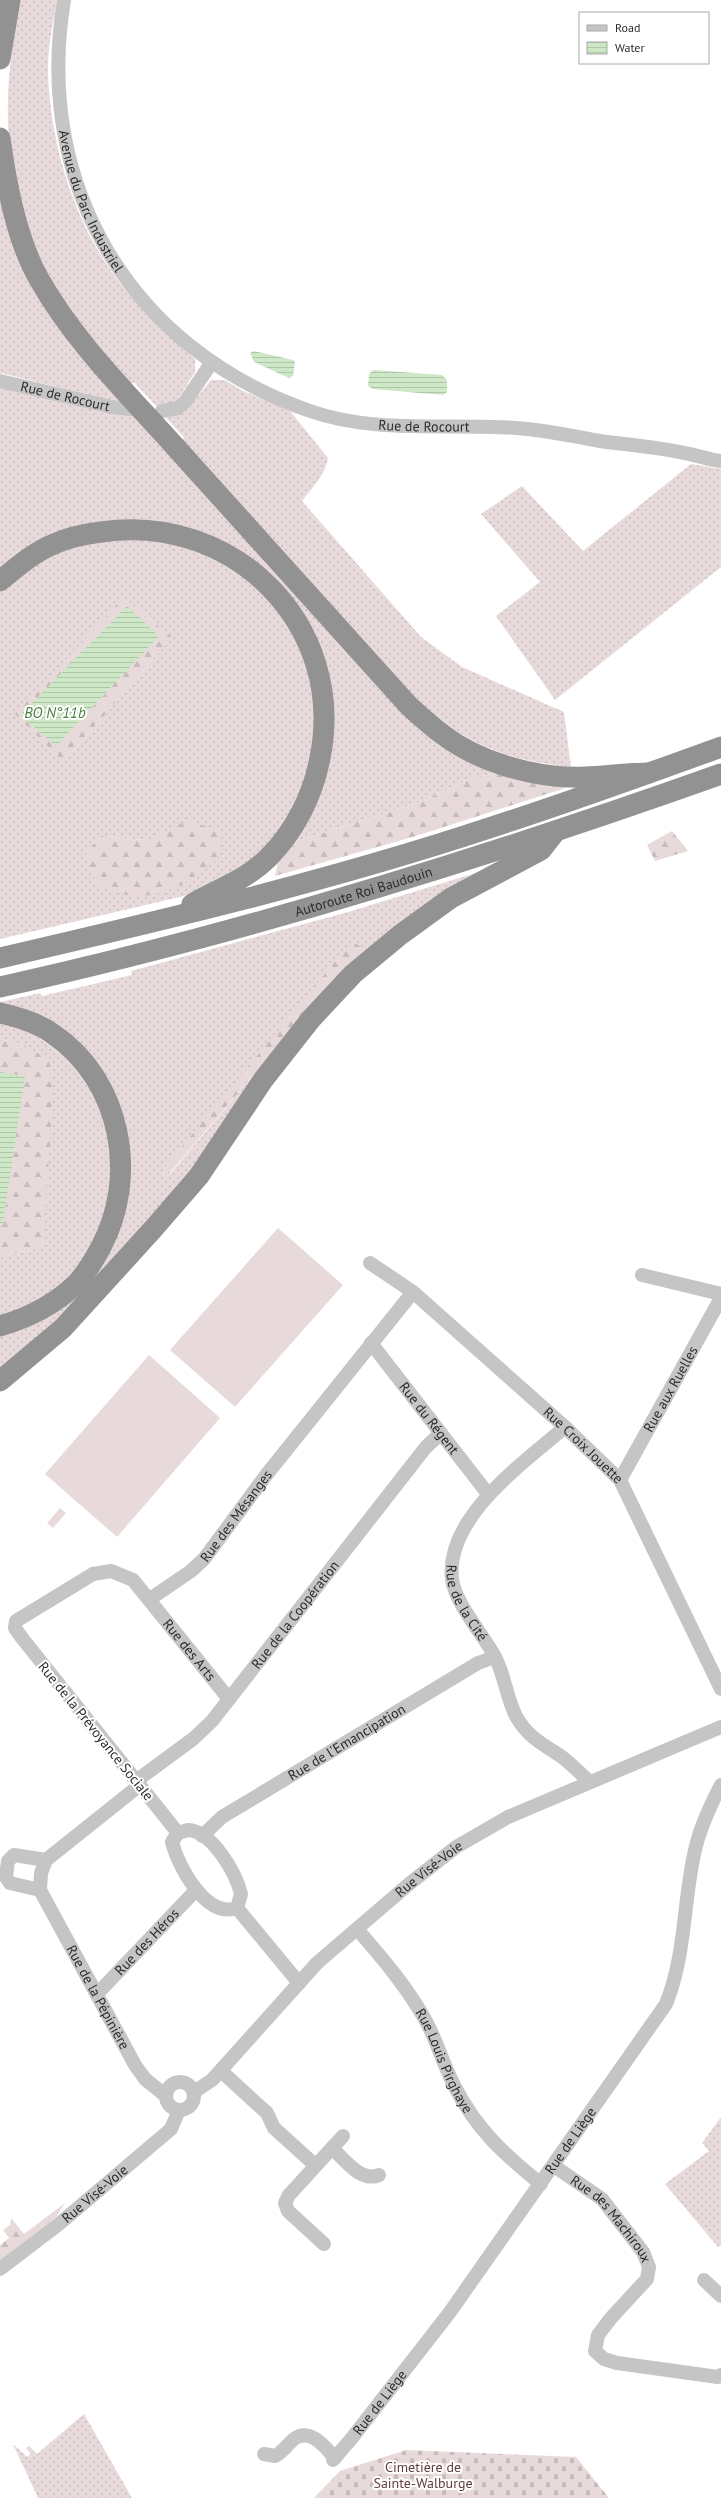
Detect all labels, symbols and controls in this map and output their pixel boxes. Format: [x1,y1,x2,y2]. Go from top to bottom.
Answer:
legend [579,12,709,64]
text: Road [615,20,640,35]
text: Water [615,40,645,55]
street label: Avenue du Parc Industriel [55,129,128,276]
street label: Rue de Rocourt [19,377,112,415]
street label: Rue de Rocourt [378,416,470,435]
water label: BO N°11b [24,703,86,722]
street label: Autoroute Roi Baudouin [293,862,435,921]
street label: Rue aux Ruelles [639,1343,702,1435]
street label: Rue du Régent [395,1378,463,1458]
street label: Rue Croix Jouette [540,1403,627,1487]
street label: Rue des Mésanges [196,1466,276,1566]
street label: Rue de la Coopération [247,1557,343,1672]
street label: Rue de la Cité [442,1564,492,1644]
street label: Rue des Arts [159,1615,220,1685]
street label: Rue de la Prévoyance Sociale [34,1658,158,1804]
street label: Rue de l'Emancipation [285,1700,409,1784]
street label: Rue Visé-Voie [391,1836,465,1901]
street label: Rue des Héros [111,1905,183,1979]
street label: Rue de la Pépinière [63,1942,134,2052]
street label: Rue Louis Pirghaye [412,2005,477,2117]
street label: Rue de Liège [541,2104,600,2178]
street label: Rue Visé-Voie [58,2161,131,2227]
street label: Rue des Machiroux [567,2171,655,2265]
street label: Rue de Liège [349,2366,411,2439]
park label: Cimetière de Sainte-Walburge [373,2458,473,2492]

